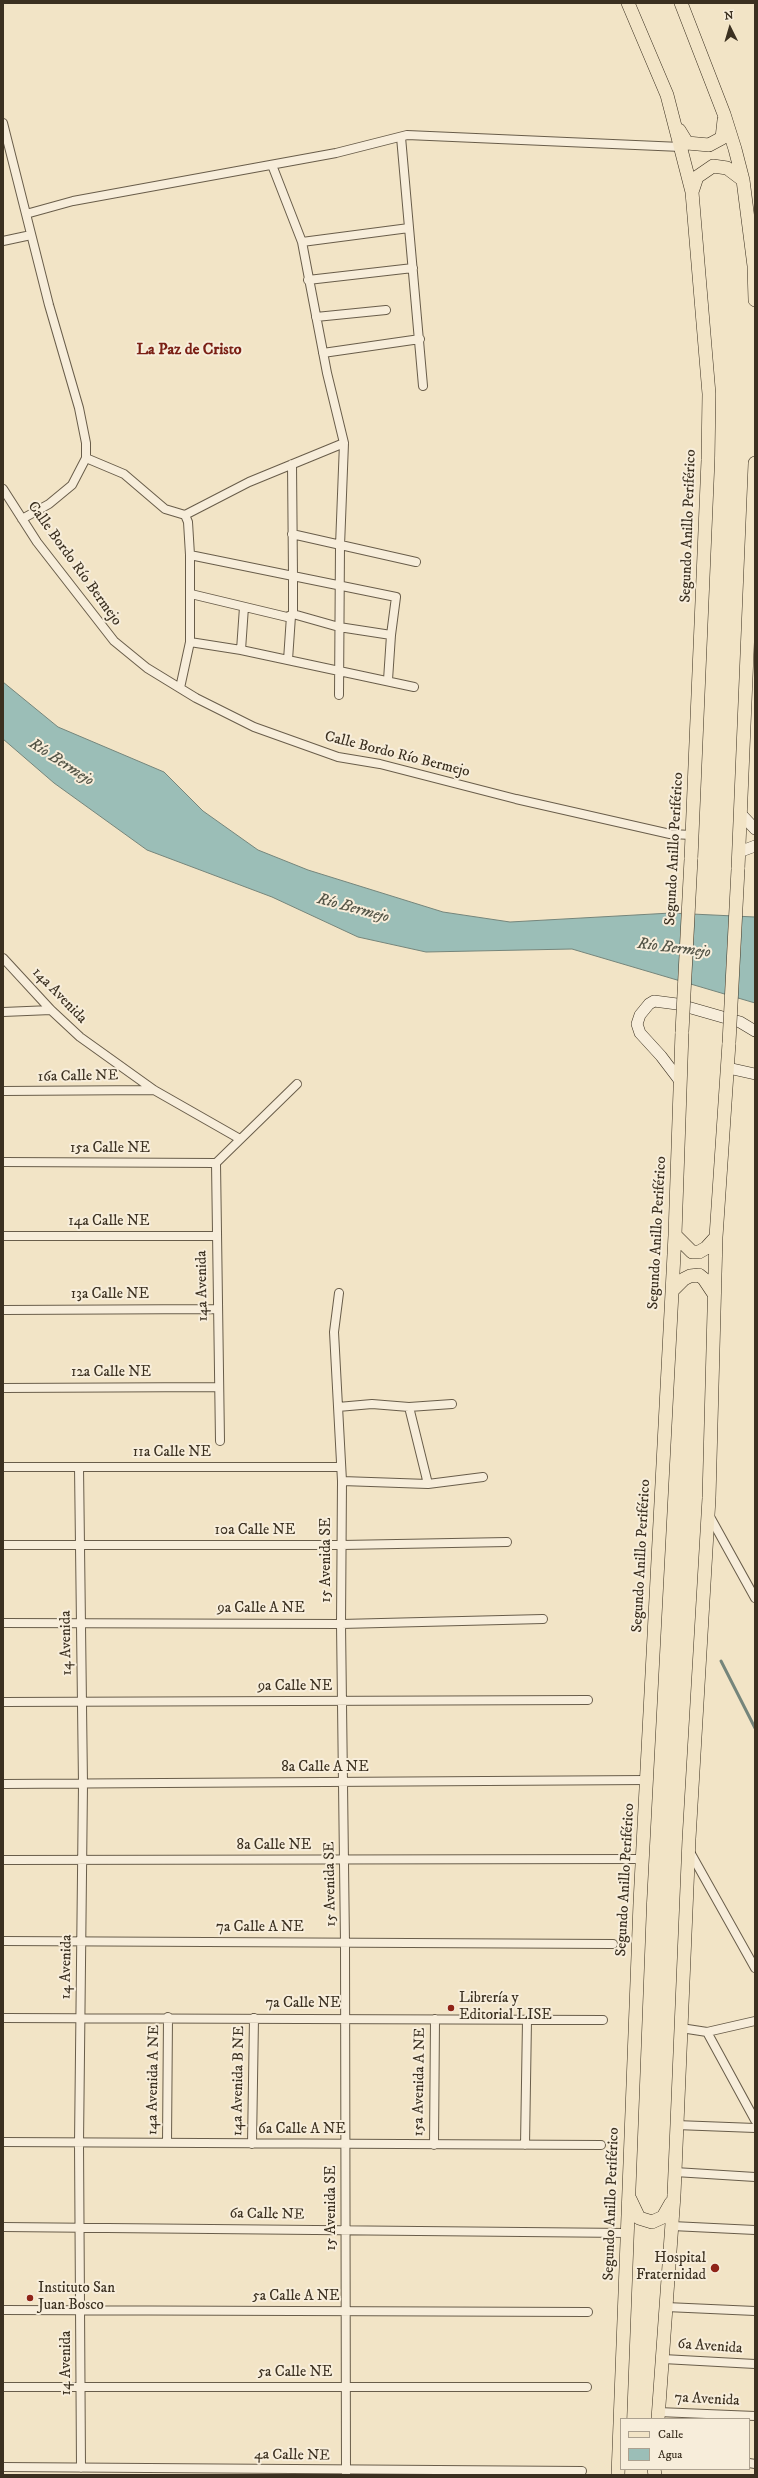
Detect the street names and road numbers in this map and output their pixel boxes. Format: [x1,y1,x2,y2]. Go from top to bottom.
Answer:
street label: Segundo Anillo Periférico [677,449,701,603]
street label: Calle Bordo Río Bermejo [23,498,125,630]
street label: Calle Bordo Río Bermejo [323,728,471,782]
street label: Segundo Anillo Periférico [662,772,688,926]
street label: 14a Avenida [28,964,90,1028]
street label: 16a Calle NE [38,1067,118,1087]
street label: 15a Calle NE [70,1140,150,1158]
street label: Segundo Anillo Periférico [645,1156,671,1310]
street label: 14a Calle NE [68,1213,150,1231]
street label: 14a Avenida [193,1250,213,1322]
street label: 13a Calle NE [71,1286,149,1304]
street label: 12a Calle NE [71,1364,151,1382]
street label: 11a Calle NE [133,1444,211,1462]
street label: Segundo Anillo Periférico [629,1479,655,1633]
street label: 15 Avenida SE [318,1517,336,1603]
street label: 10a Calle NE [215,1522,295,1540]
street label: 9a Calle A NE [217,1600,305,1618]
street label: 14 Avenida [57,1610,77,1676]
street label: 9a Calle NE [258,1678,332,1696]
street label: 8a Calle A NE [281,1759,369,1777]
street label: Segundo Anillo Periférico [613,1803,639,1957]
street label: 8a Calle NE [237,1837,311,1855]
street label: 15 Avenida SE [321,1841,341,1927]
street label: 7a Calle A NE [216,1919,304,1937]
street label: 14 Avenida [57,1934,77,2000]
street label: 7a Calle NE [265,1995,341,2013]
street label: 14a Avenida A NE [144,2025,164,2135]
street label: 14a Avenida B NE [229,2026,249,2136]
street label: 15a Avenida A NE [410,2027,430,2137]
street label: 6a Calle A NE [258,2121,346,2139]
street label: Segundo Anillo Periférico [600,2127,624,2281]
street label: 15 Avenida SE [323,2165,341,2251]
street label: 6a Calle NE [229,2205,305,2225]
street label: 5a Calle A NE [252,2288,340,2306]
street label: 14 Avenida [58,2331,76,2395]
street label: 6a Avenida [677,2336,743,2358]
street label: 5a Calle NE [258,2364,332,2382]
street label: 7a Avenida [674,2389,740,2411]
street label: 4a Calle NE [254,2446,330,2466]

